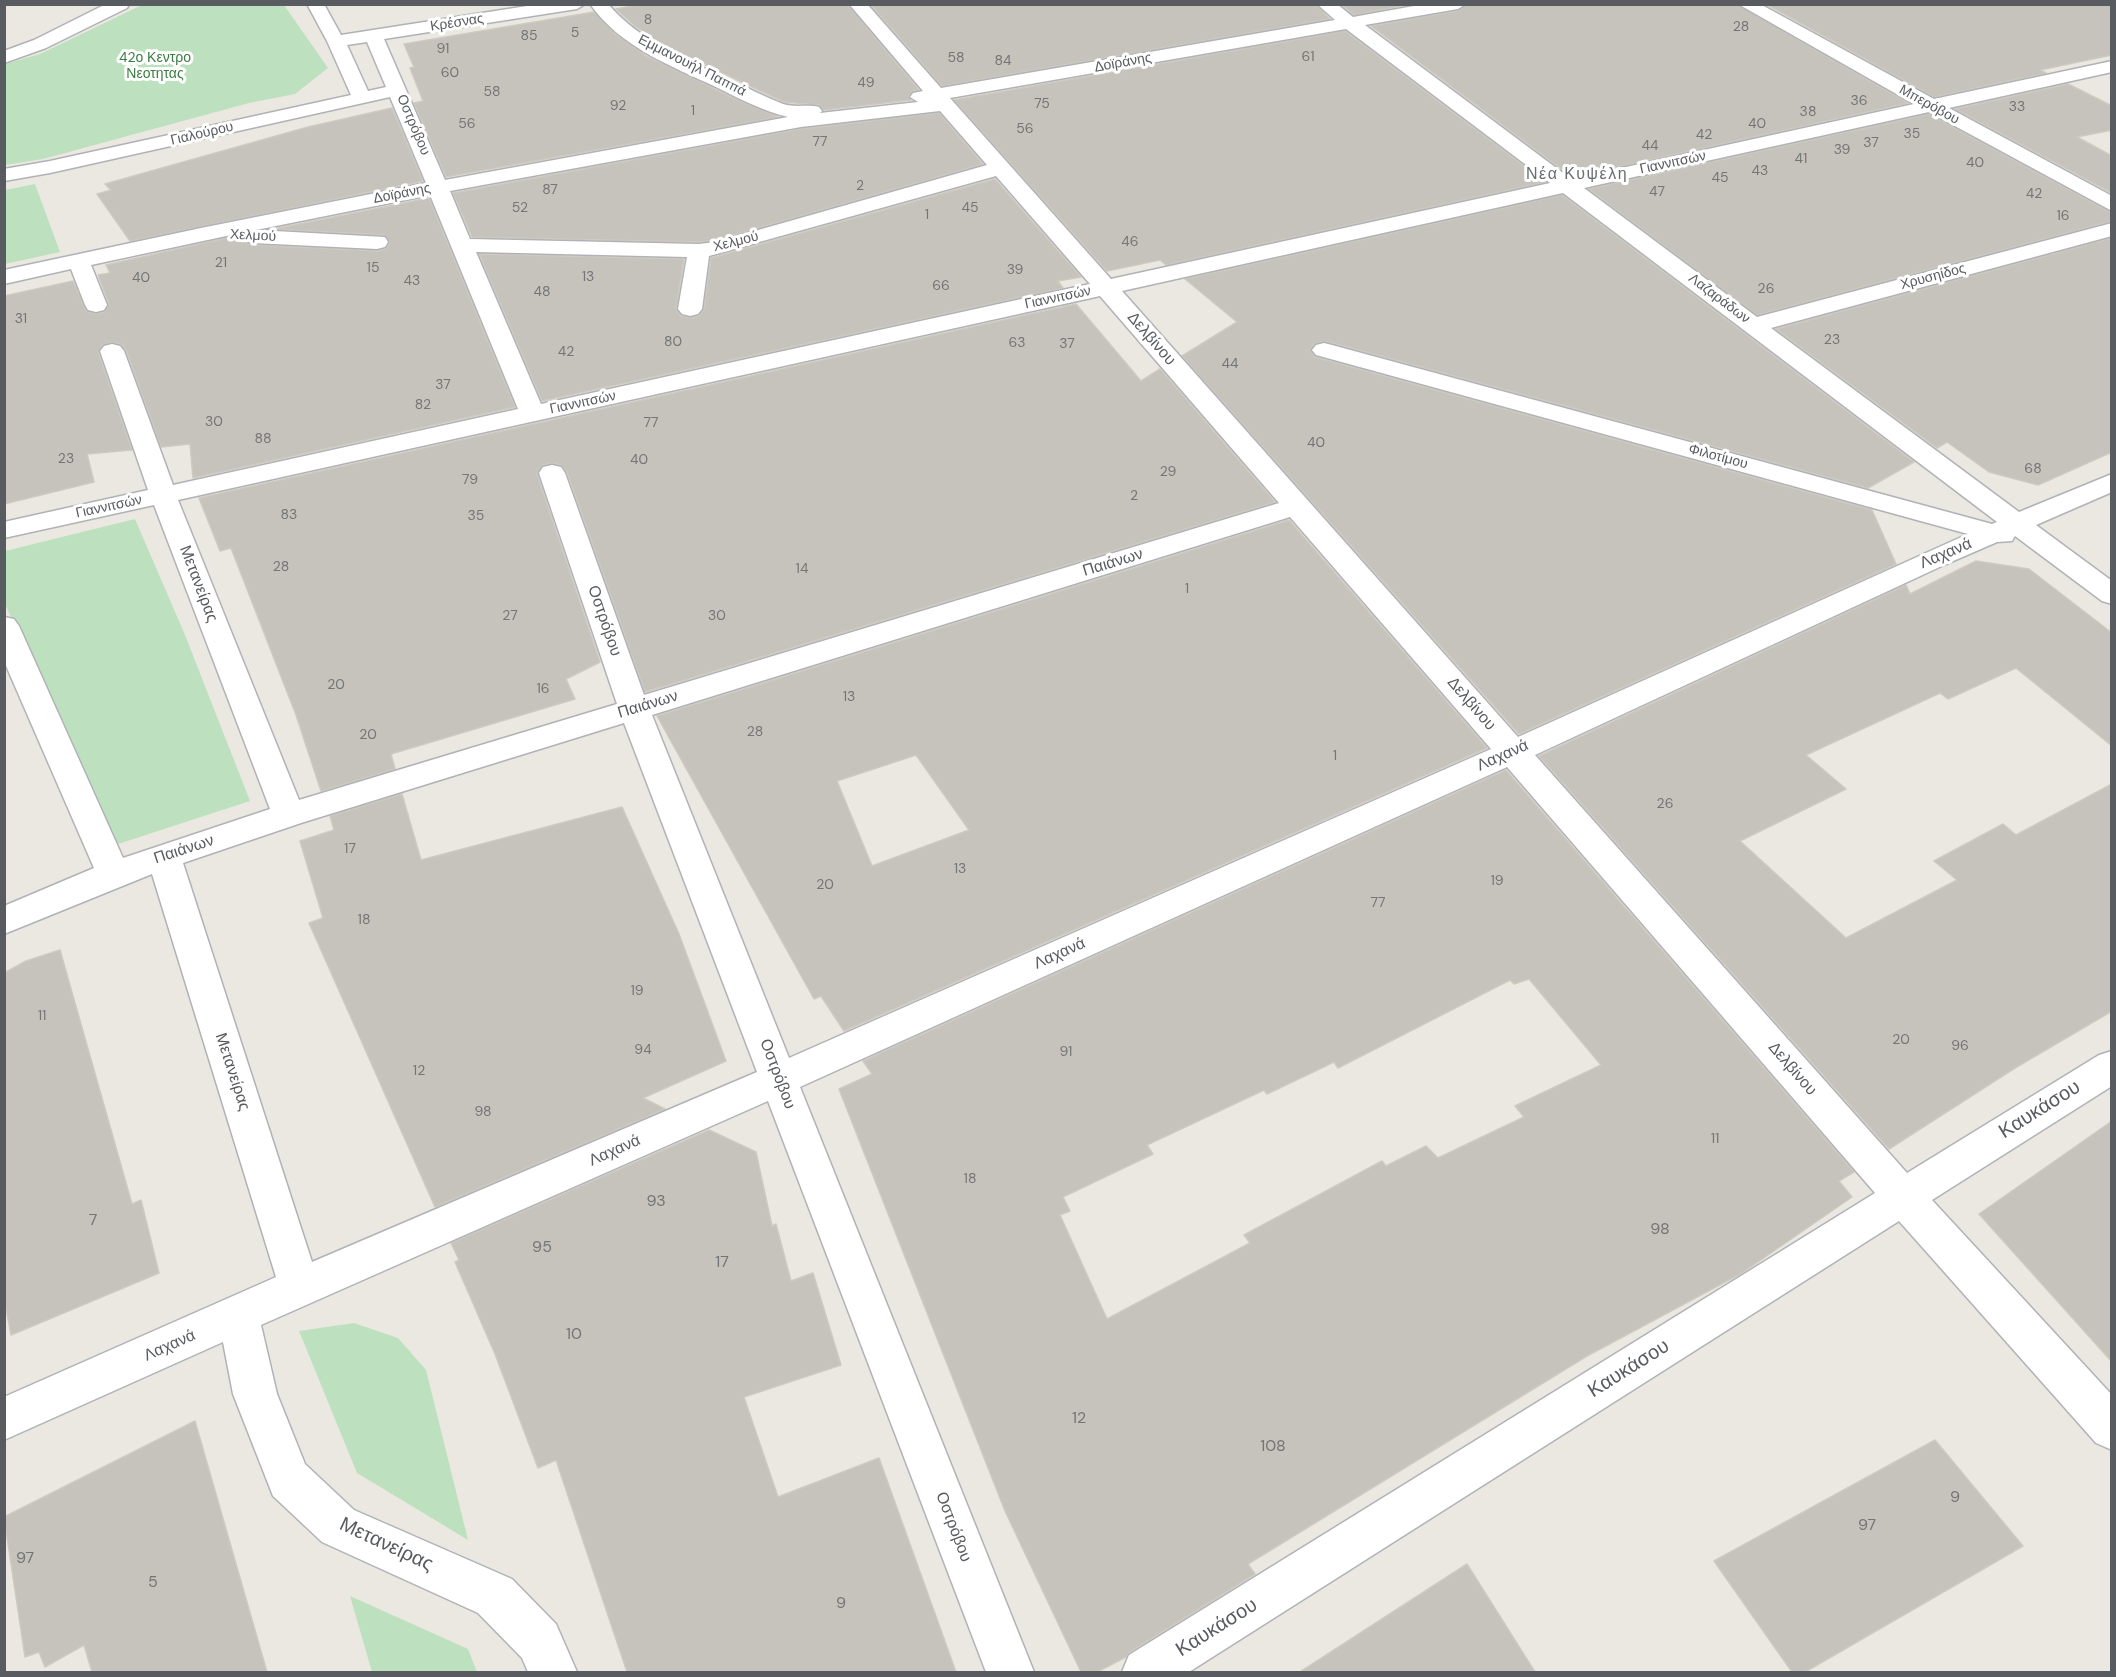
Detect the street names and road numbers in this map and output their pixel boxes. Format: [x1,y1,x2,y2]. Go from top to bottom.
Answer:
street label: Κρέσνας [429,10,485,36]
street label: Εμμανουήλ Παππά [635,32,749,100]
street label: Δοϊράνης [1093,50,1153,76]
street label: Μπερόβου [1896,82,1962,128]
street label: Οστρόβου [393,92,433,158]
street label: Γιαλούρου [169,119,235,149]
street label: Γιαννιτσών [1638,148,1708,178]
street label: Δοϊράνης [372,180,432,208]
street label: Χελμού [230,226,276,246]
street label: Χελμού [712,228,760,256]
street label: Χρυσηίδος [1899,260,1967,294]
street label: Λαζαράδων [1685,270,1753,328]
street label: Γιαννιτσών [1023,283,1093,313]
street label: Δελβίνου [1123,308,1179,370]
street label: Γιαννιτσών [548,388,618,418]
street label: Φιλοτίμου [1686,441,1750,473]
street label: Γιαννιτσών [74,492,144,522]
street label: Λαχανά [1917,535,1975,573]
street label: Μετανείρας [175,543,221,625]
street label: Παιάνων [1080,545,1146,581]
street label: Οστρόβου [583,583,625,659]
street label: Δελβίνου [1443,673,1499,735]
street label: Παιάνων [615,687,681,723]
street label: Λαχανά [1474,736,1532,776]
street label: Παιάνων [152,831,216,869]
street label: Λαχανά [1031,934,1089,974]
street label: Μετανείρας [210,1031,254,1113]
street label: Οστρόβου [755,1036,799,1112]
street label: Δελβίνου [1764,1038,1820,1100]
street label: Καυκάσου [1995,1076,2085,1144]
street label: Λαχανά [586,1131,644,1171]
street label: Λαχανά [141,1326,199,1366]
street label: Καυκάσου [1584,1335,1674,1403]
street label: Οστρόβου [931,1489,975,1565]
street label: Μετανείρας [335,1513,437,1577]
street label: Καυκάσου [1172,1594,1262,1662]

